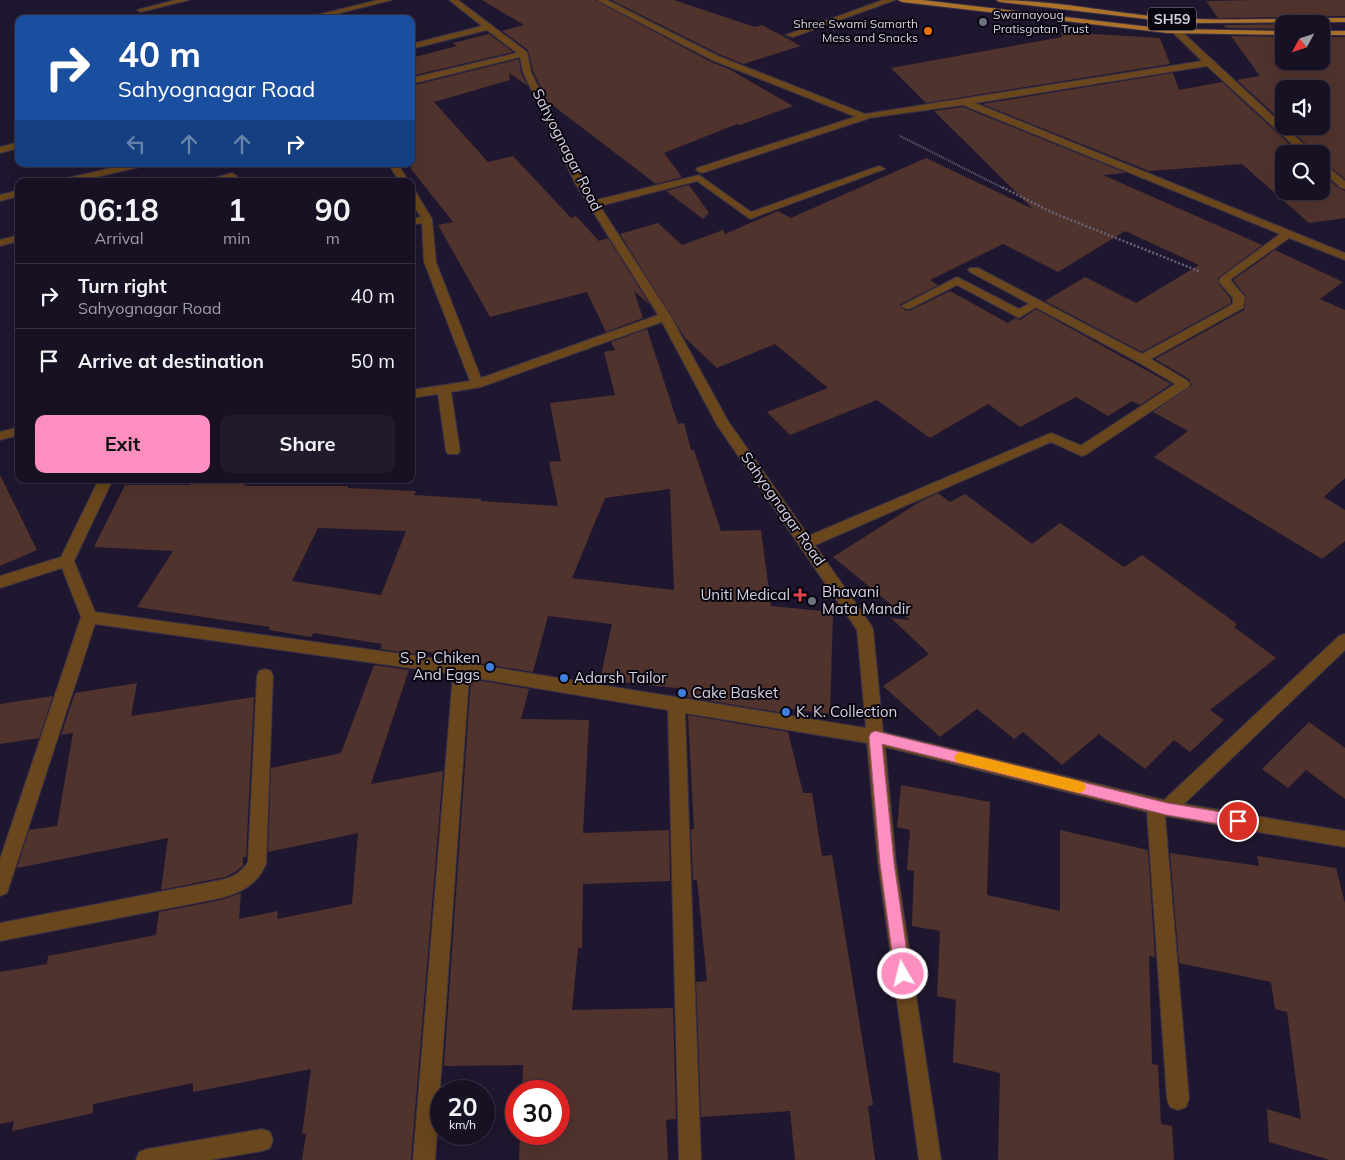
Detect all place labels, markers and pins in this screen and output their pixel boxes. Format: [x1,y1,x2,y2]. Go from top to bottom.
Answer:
place label: Swarnayoug Pratisgatan Trust [993,7,1089,36]
place label: Shree Swami Samarth Mess and Snacks [793,16,918,45]
marker: Swarnayoug Pratisgatan Trust [977,16,989,28]
marker: Shree Swami Samarth Mess and Snacks [922,25,934,37]
place label: Bhavani Mata Mandir [822,582,911,618]
place label: Uniti Medical [700,585,790,604]
marker: Uniti Medical [794,589,806,601]
marker: Bhavani Mata Mandir [806,595,818,607]
place label: S. P. Chiken And Eggs [400,648,480,684]
marker: S. P. Chiken And Eggs [484,661,496,673]
place label: Adarsh Tailor [574,668,667,687]
marker: Adarsh Tailor [558,672,570,684]
place label: Cake Basket [692,683,778,702]
marker: Cake Basket [676,687,688,699]
place label: K. K. Collection [796,702,897,721]
marker: K. K. Collection [780,706,792,718]
pin [1217,800,1259,842]

